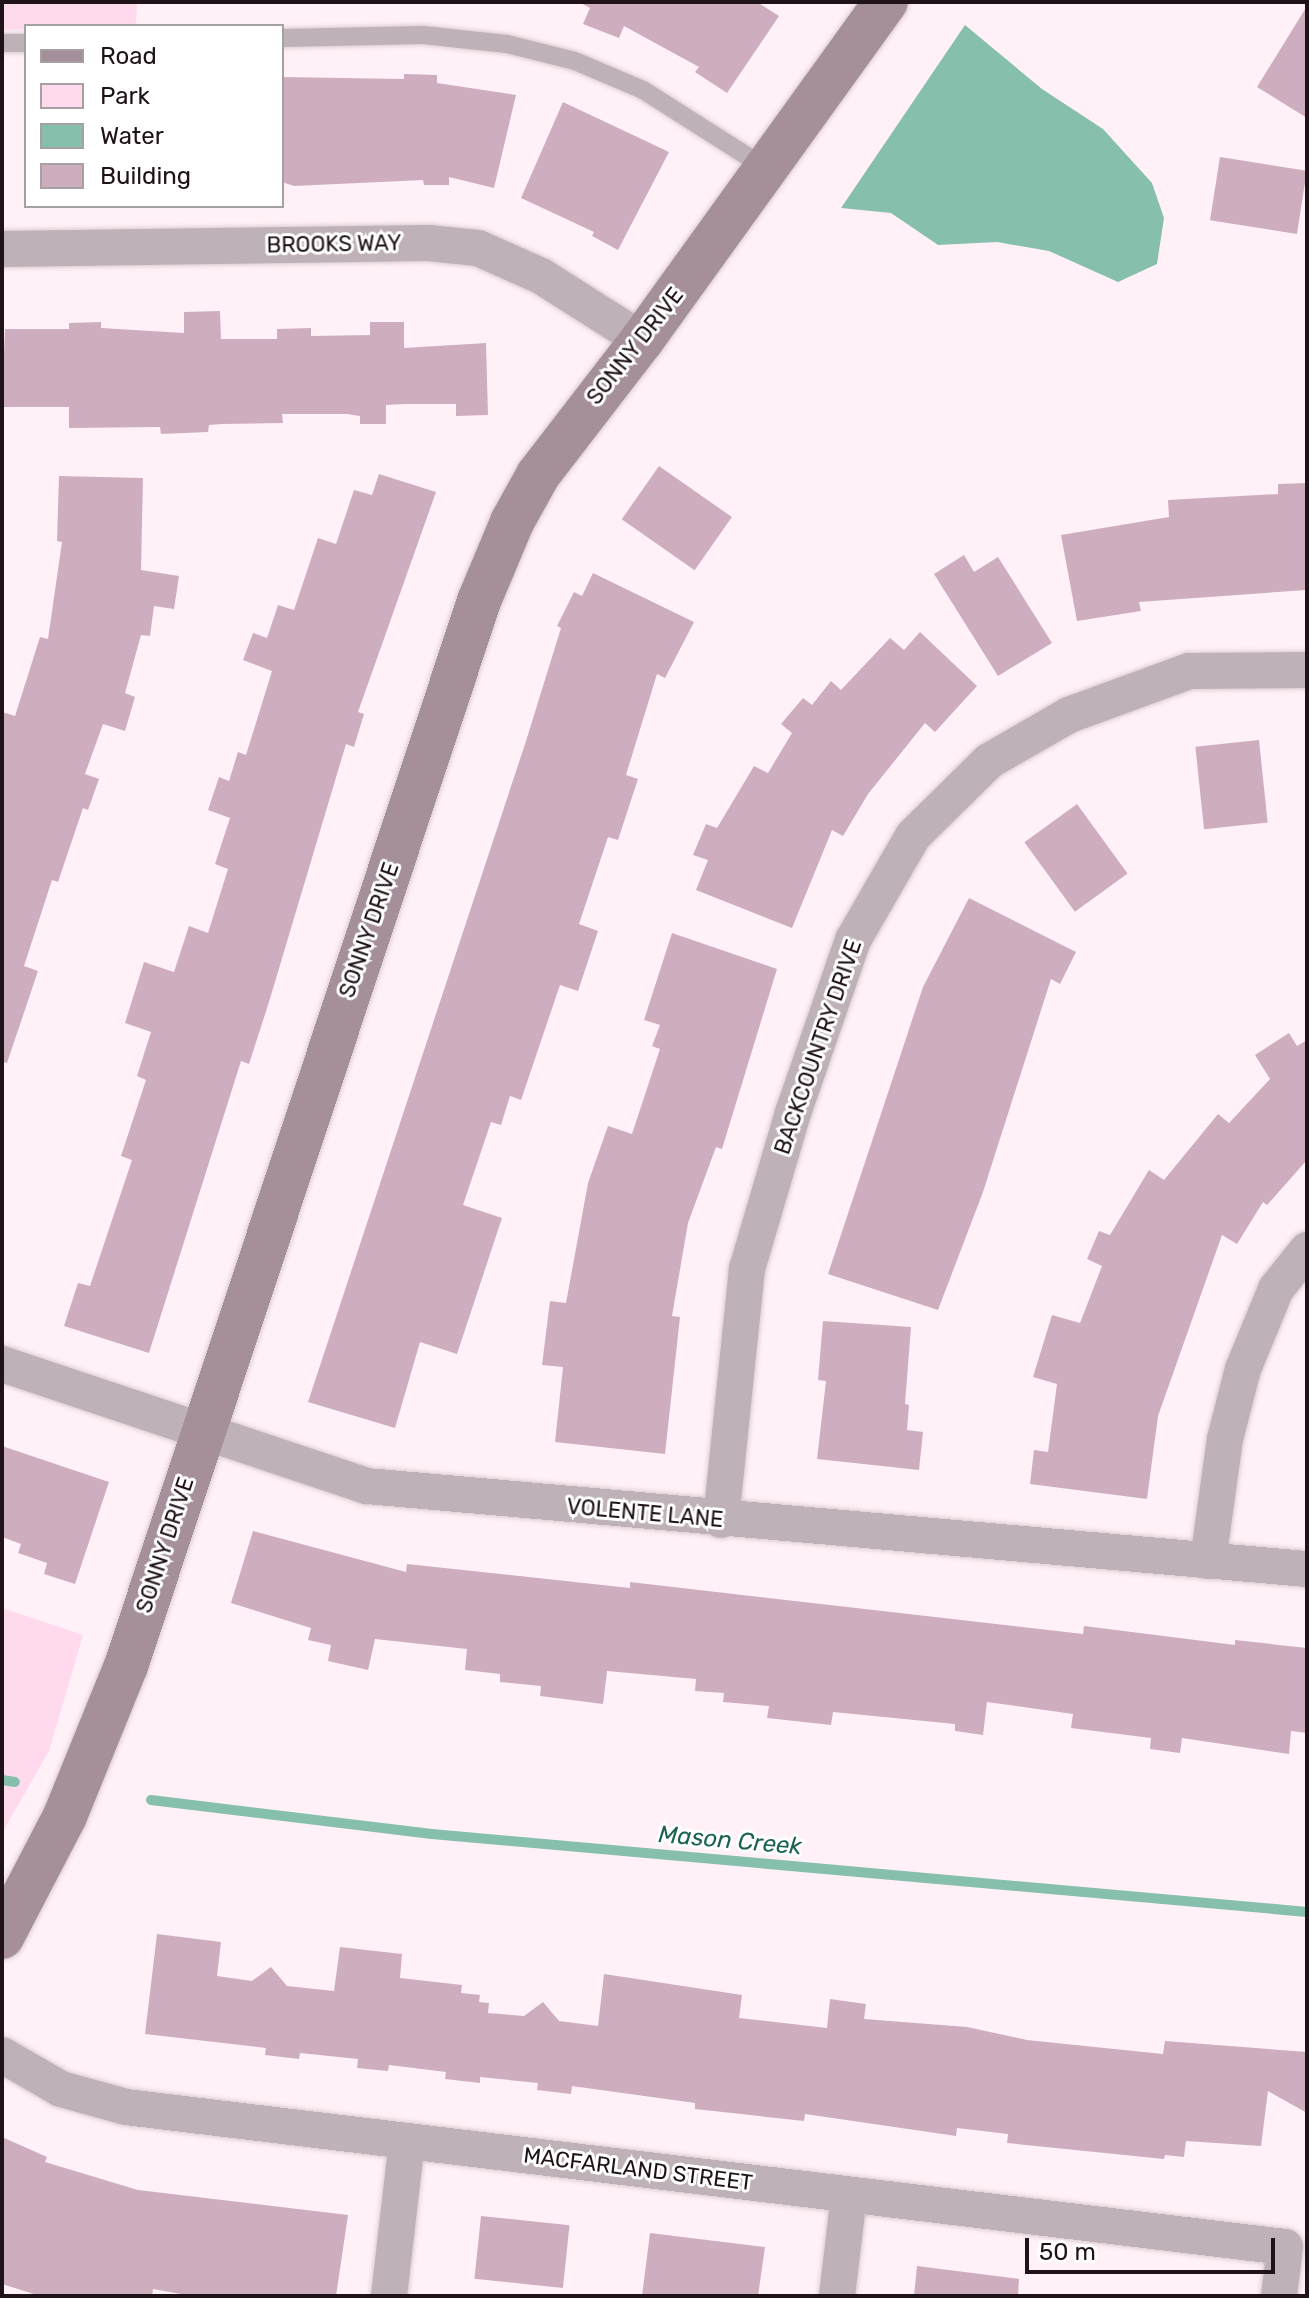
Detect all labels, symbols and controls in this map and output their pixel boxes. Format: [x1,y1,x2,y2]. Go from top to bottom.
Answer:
legend [24,24,284,208]
text: Road [100,42,157,70]
text: Park [100,82,150,110]
text: Water [100,122,164,150]
text: Building [100,162,191,190]
street label: BROOKS WAY [266,230,402,258]
street label: SONNY DRIVE [581,282,689,410]
street label: SONNY DRIVE [333,859,405,1001]
street label: BACKCOUNTRY DRIVE [769,936,867,1158]
street label: SONNY DRIVE [130,1473,200,1617]
street label: VOLENTE LANE [566,1493,724,1533]
water label: Mason Creek [657,1820,803,1862]
street label: MACFARLAND STREET [522,2142,754,2196]
scale bar [1029,2222,1279,2272]
text: 50 m [1039,2238,1096,2266]

